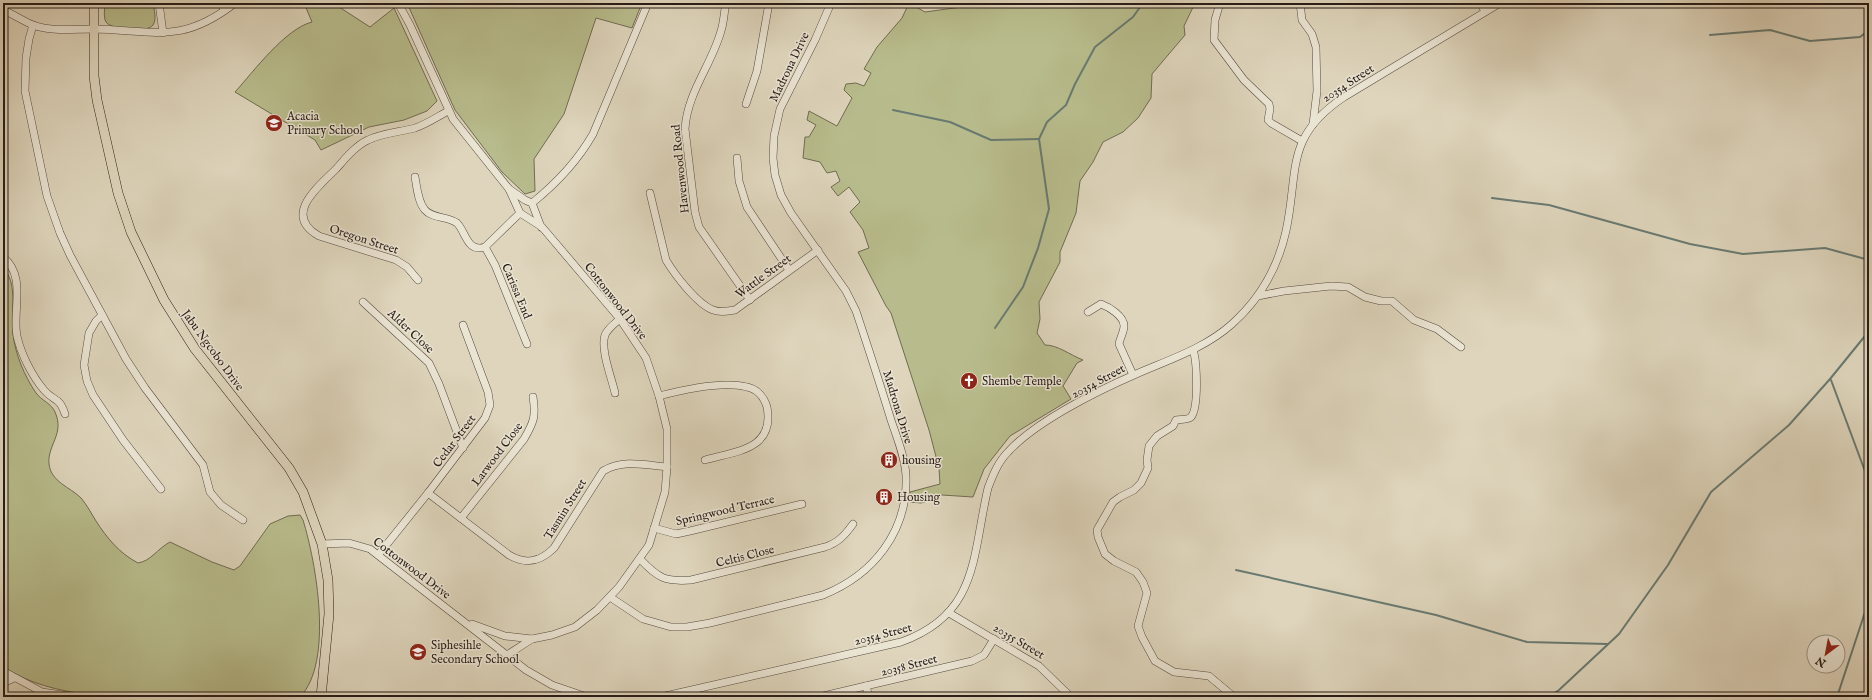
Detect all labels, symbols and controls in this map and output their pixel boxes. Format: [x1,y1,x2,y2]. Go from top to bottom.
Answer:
street label: Madrona Drive [766,29,813,105]
street label: 20354 Street [1320,61,1377,106]
place label: Acacia Primary School [286,109,363,138]
school or university icon: Acacia Primary School [264,113,284,133]
street label: Havenwood Road [668,123,693,214]
street label: Oregon Street [327,221,400,258]
street label: Wattle Street [732,251,794,302]
street label: Cottonwood Drive [581,260,651,343]
street label: Carissa End [498,261,535,322]
street label: Jabu Ngcobo Drive [176,305,247,395]
street label: Alder Close [384,305,437,357]
street label: 20354 Street [1069,361,1128,402]
street label: Madrona Drive [879,369,916,446]
church icon: Shembe Temple [959,371,979,391]
place label: Shembe Temple [982,374,1062,390]
street label: Cedar Street [430,412,479,471]
street label: Larwood Close [469,419,527,489]
building icon: housing [879,450,899,470]
place label: housing [902,453,942,468]
street label: Tasmin Street [541,476,590,542]
building icon: Housing [874,487,894,507]
place label: Housing [897,490,941,505]
street label: Springwood Terrace [674,492,777,530]
street label: Cottonwood Drive [370,534,454,603]
street label: Celtis Close [714,542,776,571]
street label: 20354 Street [853,620,913,649]
street label: 20355 Street [990,620,1047,663]
north arrow [1806,634,1846,674]
place label: Siphesihle Secondary School [431,638,520,667]
school or university icon: Siphesihle Secondary School [408,642,428,662]
street label: 20358 Street [879,651,939,680]
text: N [1813,653,1830,671]

